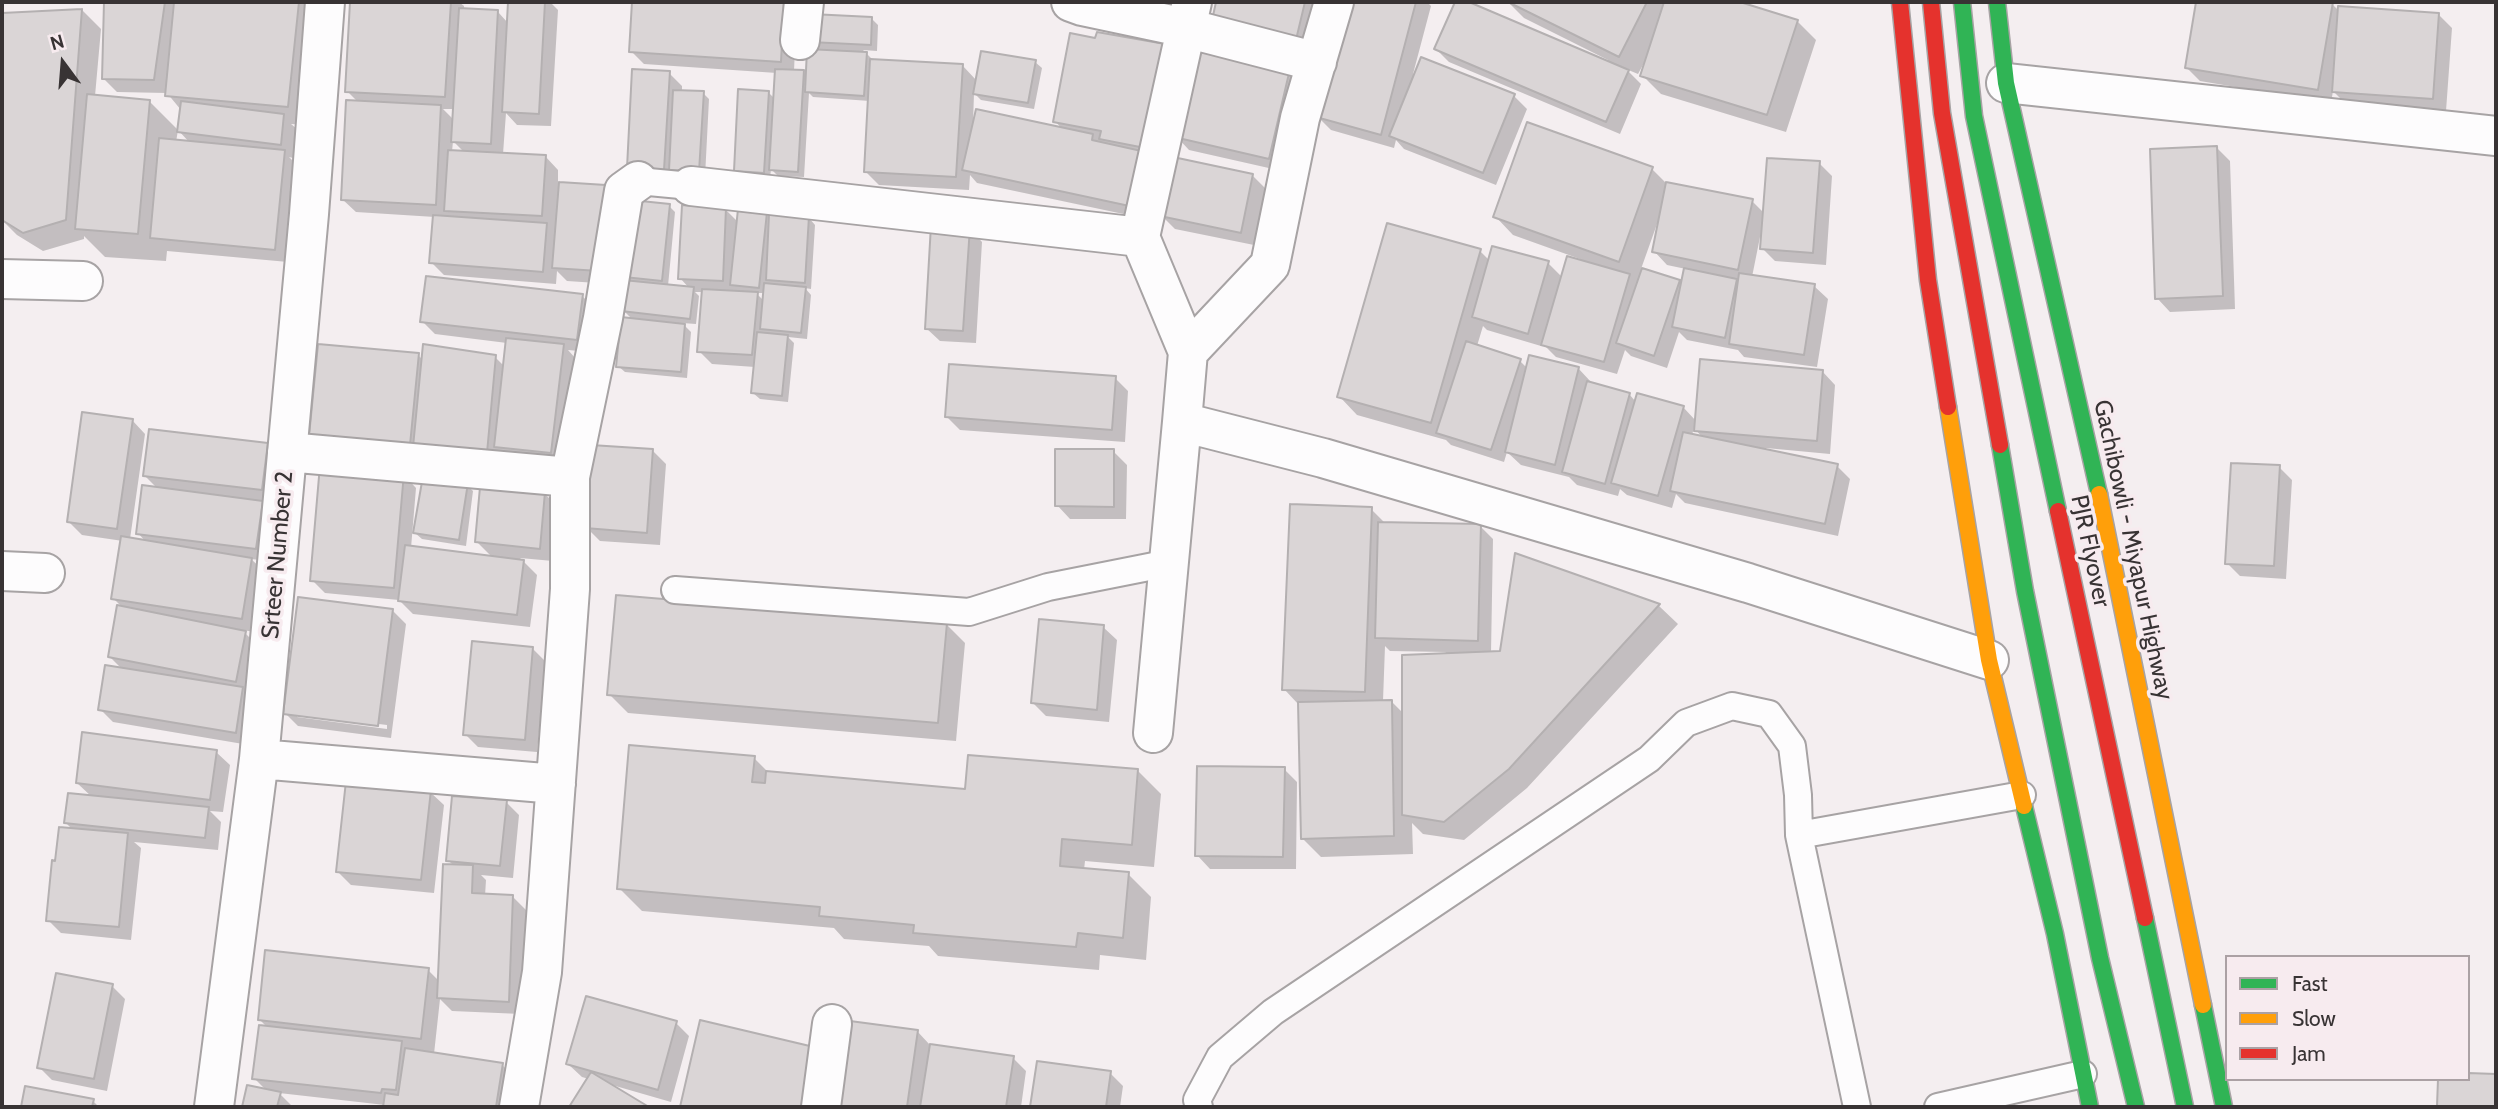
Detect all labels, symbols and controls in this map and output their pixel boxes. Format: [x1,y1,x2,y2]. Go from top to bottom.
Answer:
north arrow [28,28,98,98]
text: N [47,29,67,55]
street label: Gachibowli - Miyapur Highway [2087,397,2179,703]
street label: Srteer Number 2 [256,470,300,640]
street label: PJR Flyover [2064,492,2116,610]
legend [2225,955,2470,1081]
text: Fast [2292,971,2328,996]
text: Slow [2292,1006,2336,1031]
text: Jam [2292,1041,2326,1066]

